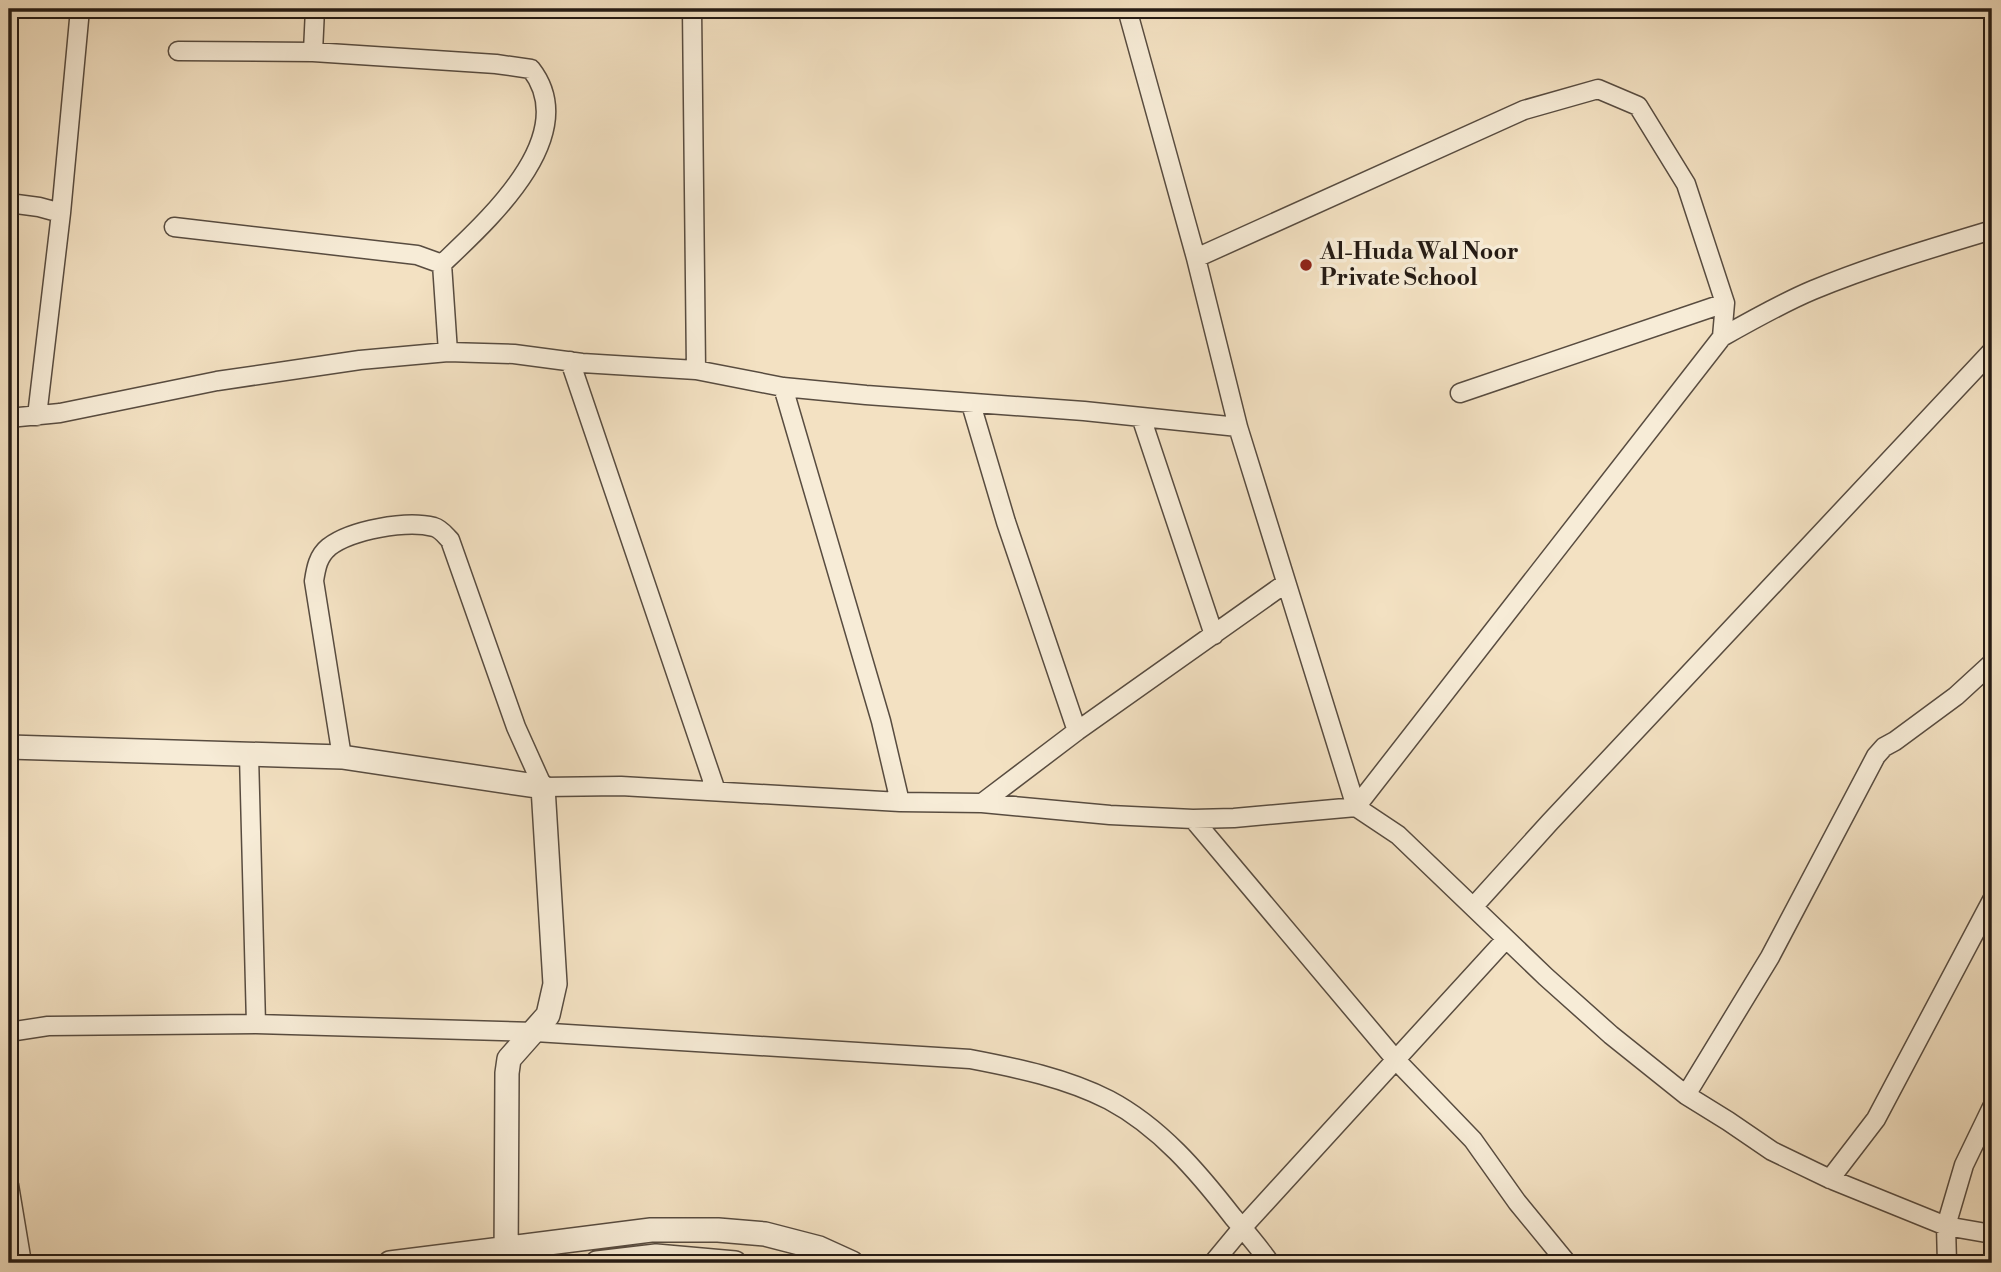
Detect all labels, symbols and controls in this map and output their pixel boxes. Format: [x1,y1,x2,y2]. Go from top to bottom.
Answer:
place label: Al-Huda Wal Noor Private School [1319,238,1519,292]
marker: Al-Huda Wal Noor Private School [1298,257,1314,273]

